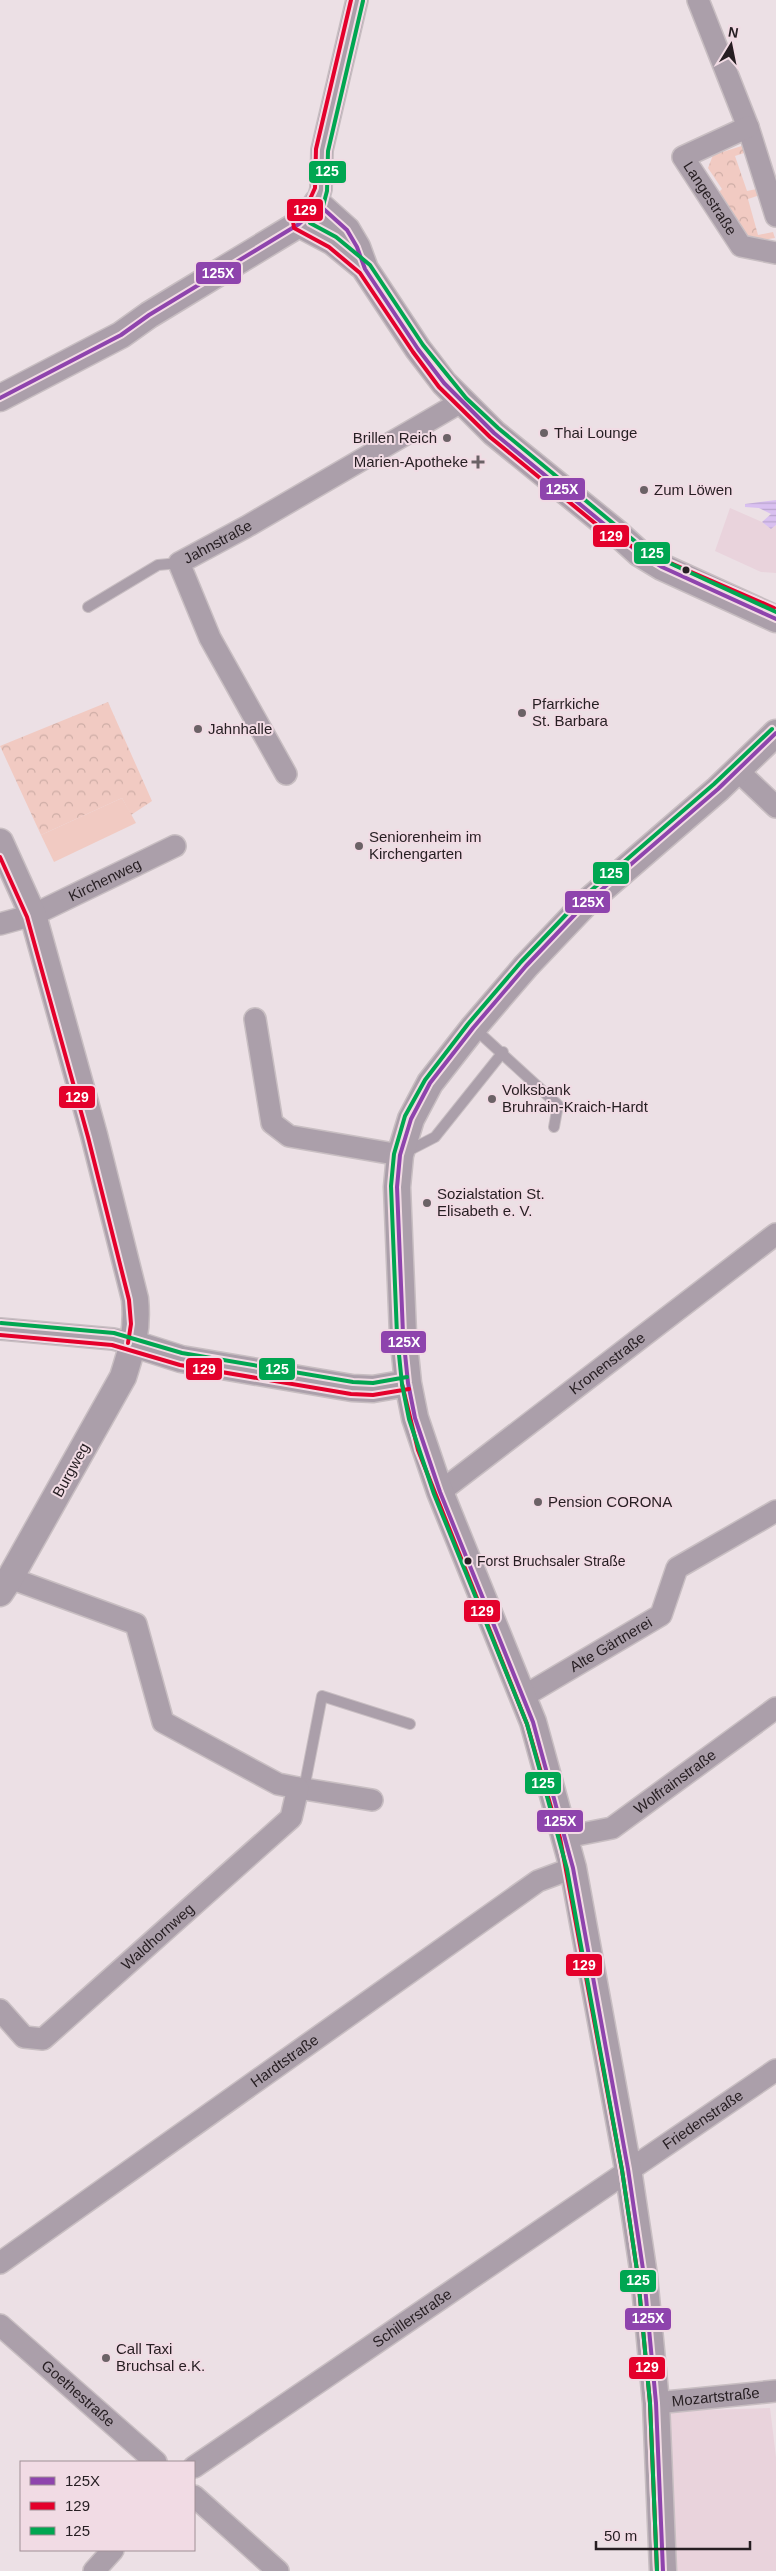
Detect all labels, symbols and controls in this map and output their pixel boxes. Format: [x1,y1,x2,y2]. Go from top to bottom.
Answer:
north arrow [706,20,756,70]
text: N [727,23,740,41]
street label: Langestraße [680,158,741,238]
line badge: 125 [308,160,347,184]
text: 125 [315,163,339,179]
line badge: 129 [286,198,324,222]
text: 129 [293,202,317,218]
line badge: 125X [195,261,242,285]
text: 125X [202,265,235,281]
place label: Thai Lounge [554,424,637,441]
marker: Thai Lounge [538,427,550,439]
place label: Brillen Reich [353,429,437,446]
marker: Brillen Reich [441,432,453,444]
place label: Marien-Apotheke [354,453,468,470]
marker: Marien-Apotheke [472,456,484,468]
line badge: 125X [539,477,586,501]
text: 125X [546,481,579,497]
place label: Zum Löwen [654,481,732,498]
marker: Zum Löwen [638,484,650,496]
street label: Jahnstraße [180,516,255,567]
line badge: 129 [592,524,630,548]
text: 129 [599,528,623,544]
line badge: 125 [633,541,671,565]
text: 125 [640,545,664,561]
unlabelled marker [681,565,691,575]
place label: Pfarrkiche St. Barbara [532,695,609,729]
marker: Pfarrkiche St. Barbara [516,707,528,719]
place label: Jahnhalle [208,720,272,737]
marker: Jahnhalle [192,723,204,735]
place label: Seniorenheim im Kirchengarten [369,828,482,862]
marker: Seniorenheim im Kirchengarten [353,840,365,852]
street label: Kirchenweg [66,855,144,904]
line badge: 125 [592,861,630,885]
text: 125 [599,865,623,881]
line badge: 125X [564,890,611,914]
text: 125X [572,894,605,910]
place label: Volksbank Bruhrain-Kraich-Hardt [502,1081,649,1115]
line badge: 129 [58,1085,96,1109]
text: 129 [65,1089,89,1105]
marker: Volksbank Bruhrain-Kraich-Hardt [486,1093,498,1105]
place label: Sozialstation St. Elisabeth e. V. [437,1185,545,1219]
marker: Sozialstation St. Elisabeth e. V. [421,1197,433,1209]
street label: Kronenstraße [566,1329,648,1398]
line badge: 125X [380,1330,427,1354]
text: 125X [388,1334,421,1350]
line badge: 129 [185,1357,223,1381]
line badge: 125 [258,1357,296,1381]
text: 129 [192,1361,216,1377]
text: 125 [265,1361,289,1377]
street label: Burgweg [49,1440,92,1500]
place label: Pension CORONA [548,1493,672,1510]
marker: Pension CORONA [532,1496,544,1508]
place label: Forst Bruchsaler Straße [477,1553,626,1569]
marker: Forst Bruchsaler Straße [463,1556,473,1566]
line badge: 129 [463,1599,501,1623]
text: 129 [470,1603,494,1619]
street label: Alte Gärtnerei [567,1613,655,1675]
street label: Wolfrainstraße [630,1746,719,1817]
line badge: 125 [524,1771,562,1795]
text: 125 [531,1775,555,1791]
line badge: 125X [536,1809,584,1833]
text: 125X [544,1813,577,1829]
street label: Waldhornweg [118,1900,197,1973]
line badge: 129 [565,1953,603,1977]
text: 129 [572,1957,596,1973]
street label: Hardtstraße [247,2031,321,2090]
street label: Friedenstraße [659,2086,746,2153]
line badge: 125 [619,2269,657,2293]
text: 125 [626,2272,650,2288]
street label: Schillerstraße [369,2285,455,2351]
line badge: 125X [624,2307,672,2331]
text: 125X [632,2310,665,2326]
place label: Call Taxi Bruchsal e.K. [116,2340,205,2374]
marker: Call Taxi Bruchsal e.K. [100,2352,112,2364]
line badge: 129 [628,2356,666,2380]
street label: Goethestraße [38,2357,119,2430]
text: 129 [635,2359,659,2375]
street label: Mozartstraße [671,2384,760,2409]
legend [20,2461,195,2551]
text: 125X [65,2472,100,2489]
text: 129 [65,2497,90,2514]
scale bar [596,2518,750,2550]
text: 125 [65,2522,90,2539]
text: 50 m [604,2527,637,2544]

